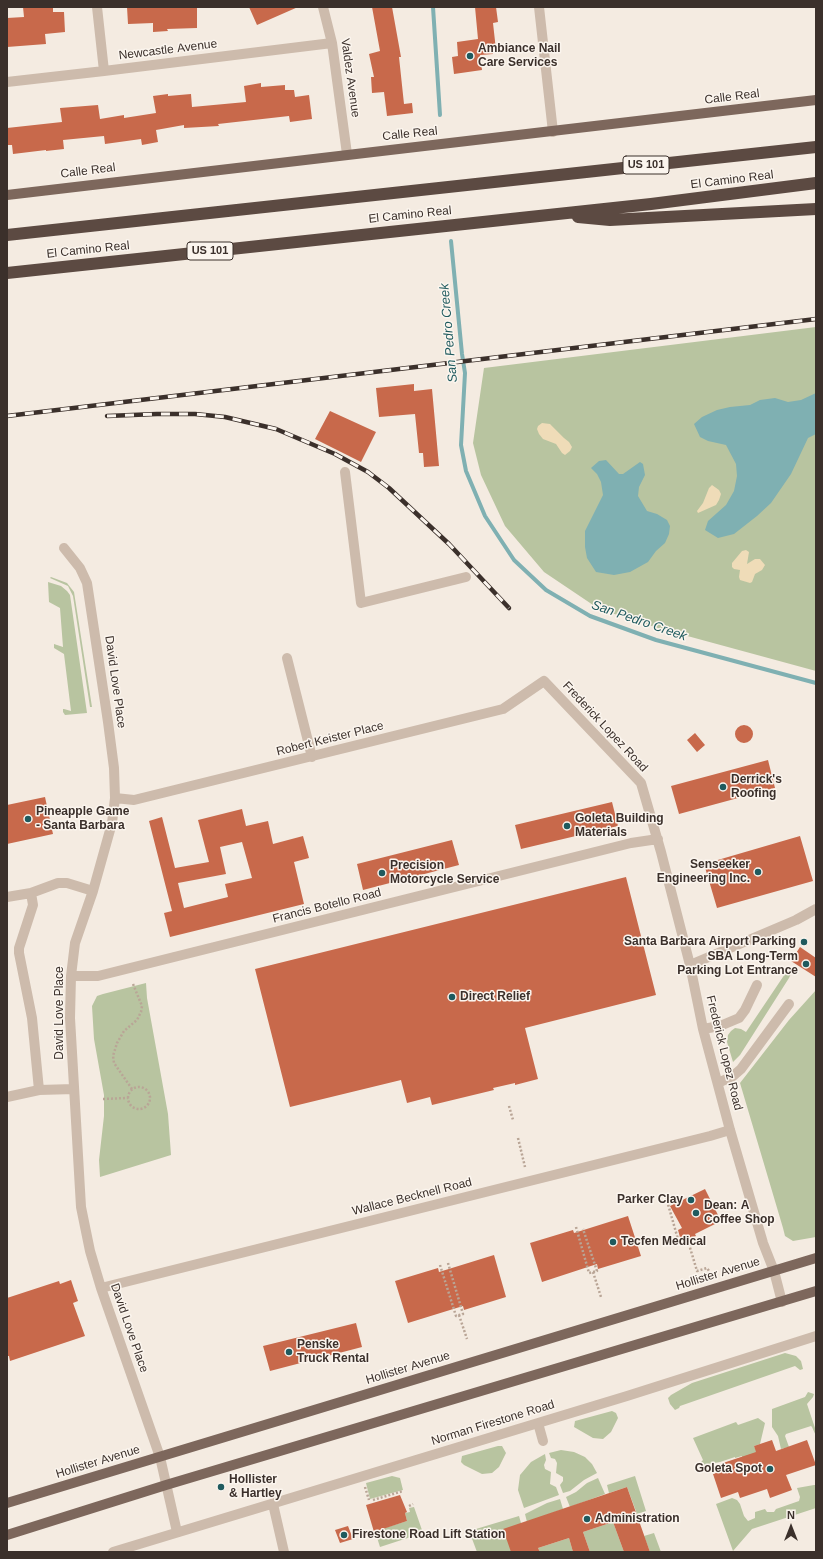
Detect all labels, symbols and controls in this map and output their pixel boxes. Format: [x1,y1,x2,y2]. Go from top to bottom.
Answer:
street label: Newcastle Avenue [118,37,218,63]
street label: Valdez Avenue [337,38,363,118]
place label: Ambiance Nail Care Services [478,42,561,70]
marker: Ambiance Nail Care Services [465,51,475,61]
street label: Calle Real [704,86,760,108]
street label: Calle Real [382,124,438,144]
road number: US 101 [623,156,669,174]
street label: Calle Real [60,160,116,182]
street label: El Camino Real [690,168,774,192]
street label: El Camino Real [368,203,452,227]
street label: El Camino Real [46,238,130,262]
road number: US 101 [187,242,233,260]
water label: San Pedro Creek [437,283,461,383]
water label: San Pedro Creek [589,597,689,645]
street label: David Love Place [101,635,129,729]
street label: Frederick Lopez Road [559,679,651,775]
street label: Robert Keister Place [275,719,385,759]
place label: Derrick's Roofing [731,773,782,801]
marker: Derrick's Roofing [718,782,728,792]
place label: Pineapple Game - Santa Barbara [36,805,129,833]
place label: Goleta Building Materials [575,812,664,840]
marker: Pineapple Game - Santa Barbara [23,814,33,824]
marker: Goleta Building Materials [562,821,572,831]
place label: Senseeker Engineering Inc. [657,858,750,886]
place label: Precision Motorcycle Service [390,859,499,887]
marker: Senseeker Engineering Inc. [753,867,763,877]
marker: Precision Motorcycle Service [377,868,387,878]
street label: Francis Botello Road [271,886,383,926]
place label: Santa Barbara Airport Parking [624,935,796,949]
marker: Santa Barbara Airport Parking [799,937,809,947]
place label: SBA Long-Term Parking Lot Entrance [677,950,798,978]
marker: SBA Long-Term Parking Lot Entrance [801,959,811,969]
street label: David Love Place [53,966,67,1060]
place label: Direct Relief [460,990,530,1004]
marker: Direct Relief [447,992,457,1002]
street label: Frederick Lopez Road [703,994,745,1112]
street label: Wallace Becknell Road [351,1175,473,1219]
place label: Parker Clay [617,1193,683,1207]
marker: Parker Clay [686,1195,696,1205]
place label: Dean: A Coffee Shop [704,1199,775,1227]
marker: Dean: A Coffee Shop [691,1208,701,1218]
place label: Tecfen Medical [621,1235,706,1249]
marker: Tecfen Medical [608,1237,618,1247]
street label: Hollister Avenue [674,1254,762,1294]
street label: David Love Place [107,1282,151,1374]
place label: Penske Truck Rental [297,1338,369,1366]
marker: Penske Truck Rental [284,1347,294,1357]
street label: Hollister Avenue [364,1348,452,1388]
street label: Norman Firestone Road [430,1397,556,1449]
street label: Hollister Avenue [54,1442,142,1482]
place label: Goleta Spot [695,1462,762,1476]
marker: Goleta Spot [765,1464,775,1474]
place label: Hollister & Hartley [229,1473,282,1501]
marker: Hollister & Hartley [216,1482,226,1492]
north arrow [771,1507,811,1547]
text: N [787,1509,795,1521]
place label: Administration [595,1512,680,1526]
marker: Administration [582,1514,592,1524]
place label: Firestone Road Lift Station [352,1528,505,1542]
marker: Firestone Road Lift Station [339,1530,349,1540]

